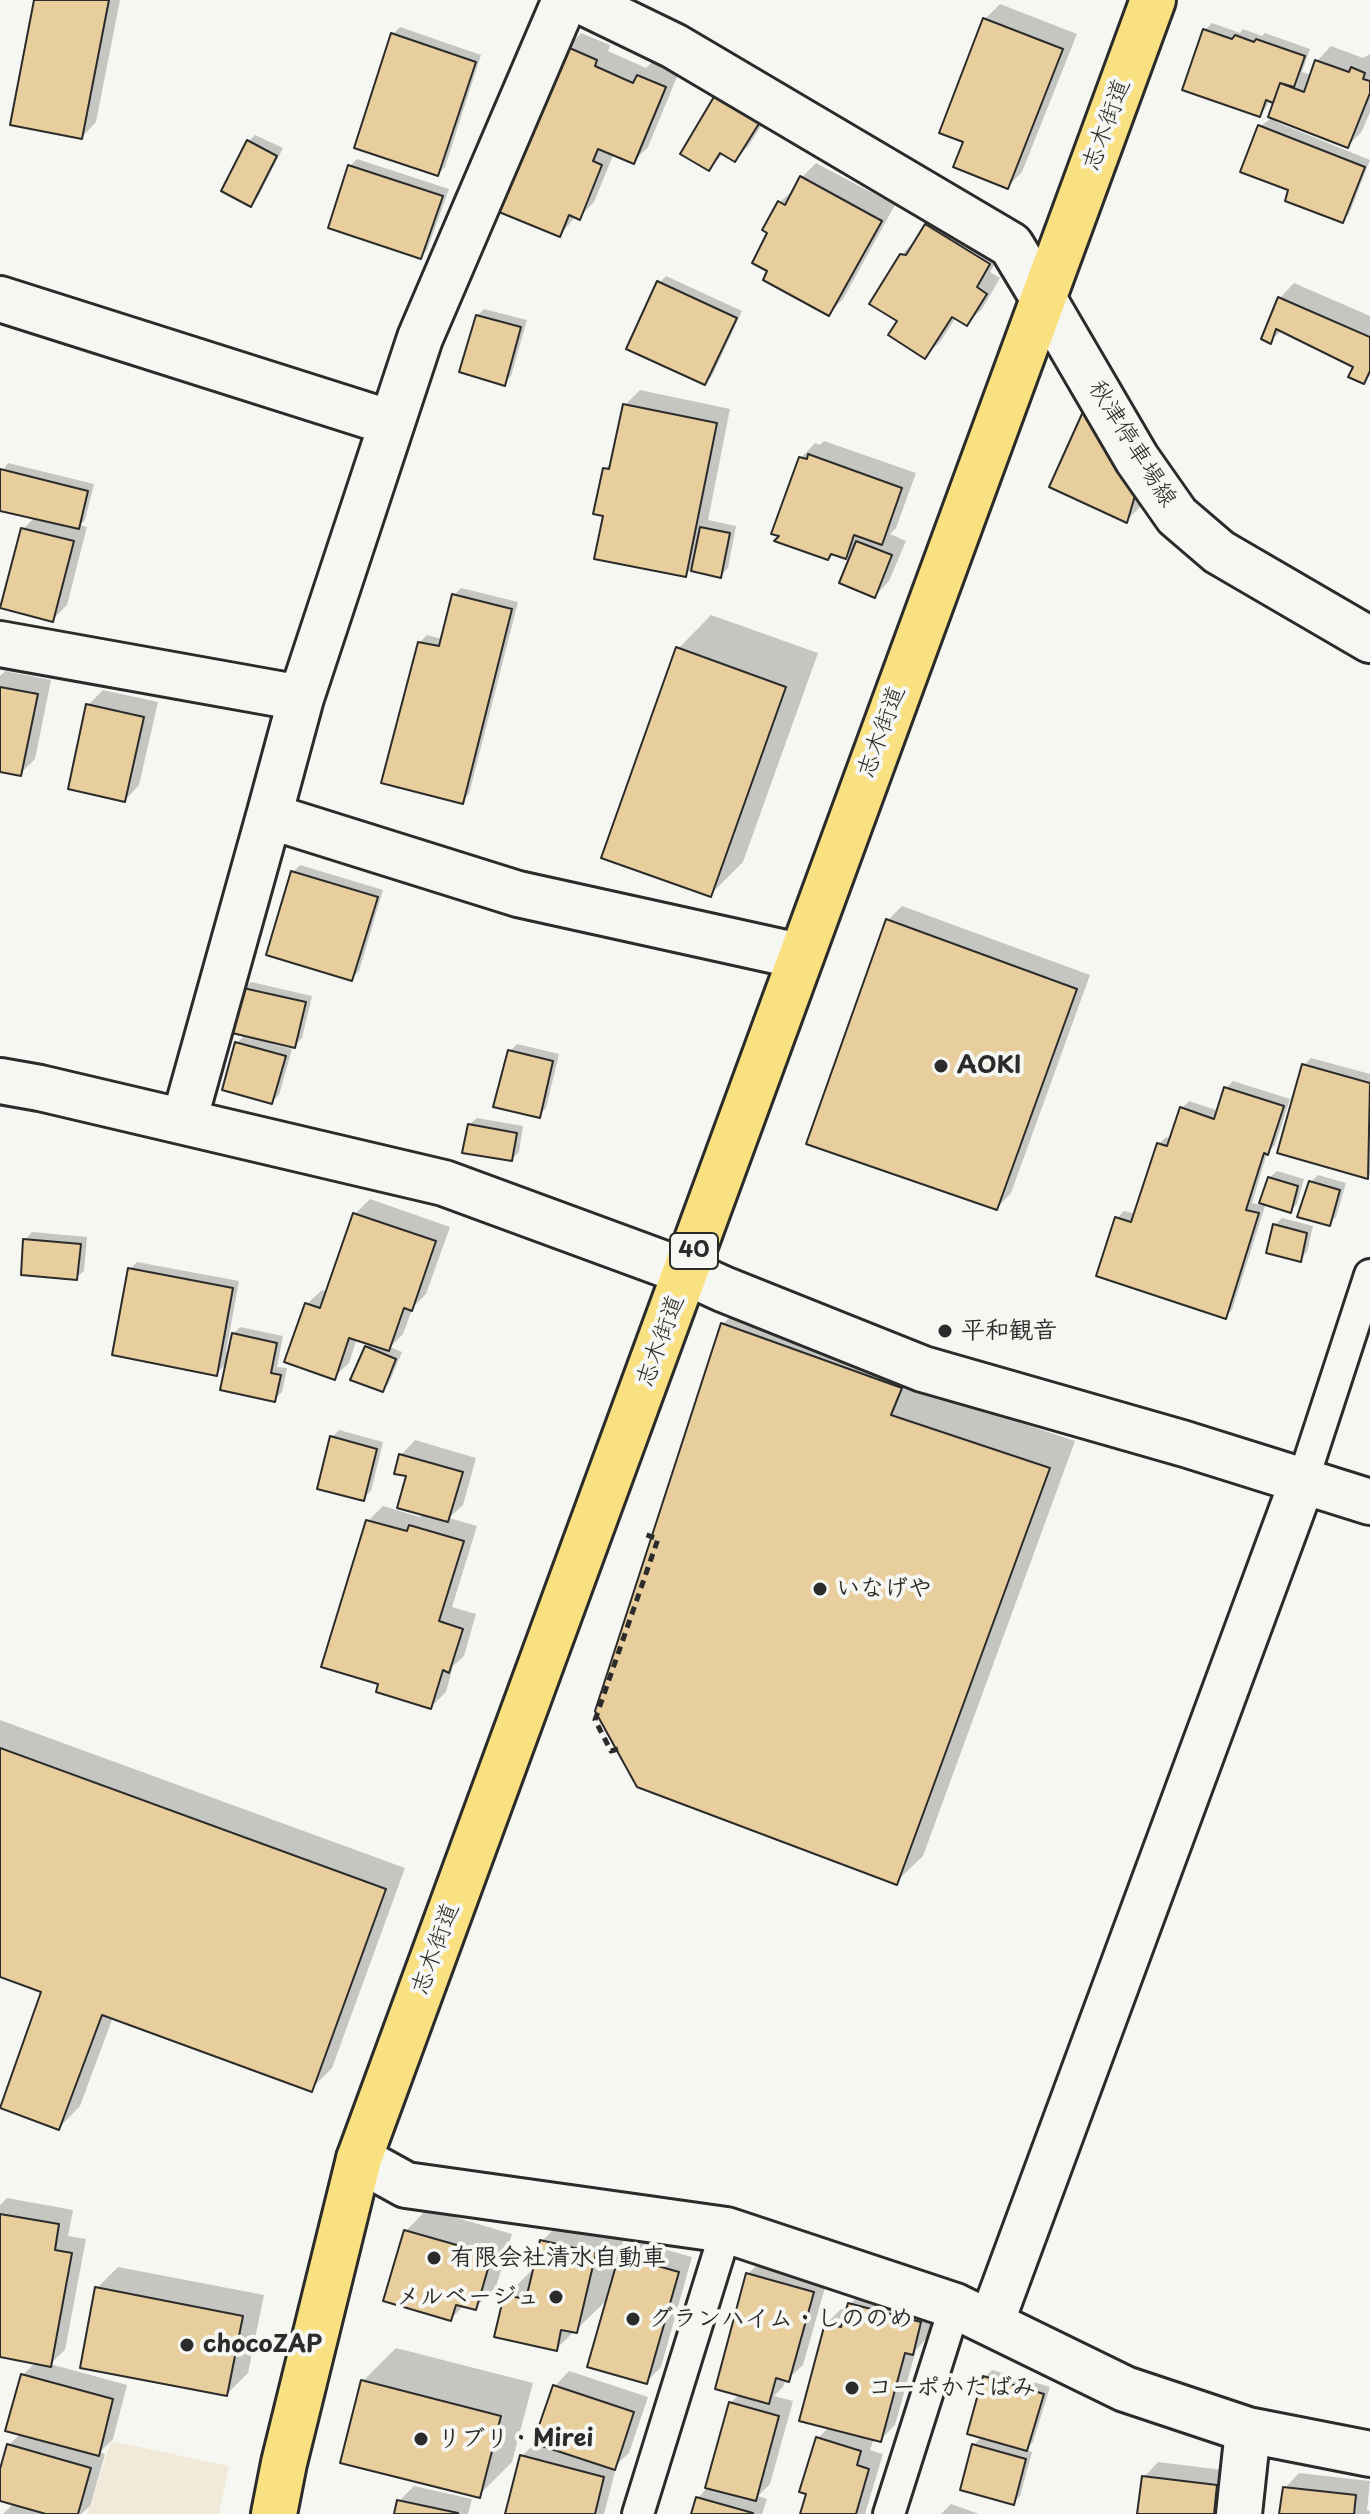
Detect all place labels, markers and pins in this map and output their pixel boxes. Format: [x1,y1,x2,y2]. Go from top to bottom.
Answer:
place label: AOKI [957,1052,1021,1080]
marker: AOKI [932,1057,950,1075]
place label: 平和観音 [961,1317,1057,1345]
marker: 平和観音 [936,1322,954,1340]
place label: いなげや [836,1575,932,1603]
marker: いなげや [811,1580,829,1598]
place label: 有限会社清水自動車 [450,2244,666,2272]
marker: 有限会社清水自動車 [425,2249,443,2267]
place label: メルベージュ [396,2283,540,2311]
marker: メルベージュ [547,2288,565,2306]
place label: グランハイム・しののめ [649,2305,913,2333]
marker: グランハイム・しののめ [624,2310,642,2328]
place label: chocoZAP [203,2331,322,2359]
marker: chocoZAP [178,2336,196,2354]
place label: コーポかたばみ [868,2374,1036,2402]
marker: コーポかたばみ [843,2379,861,2397]
place label: リブリ・Mirei [437,2425,593,2453]
marker: リブリ・Mirei [412,2430,430,2448]

